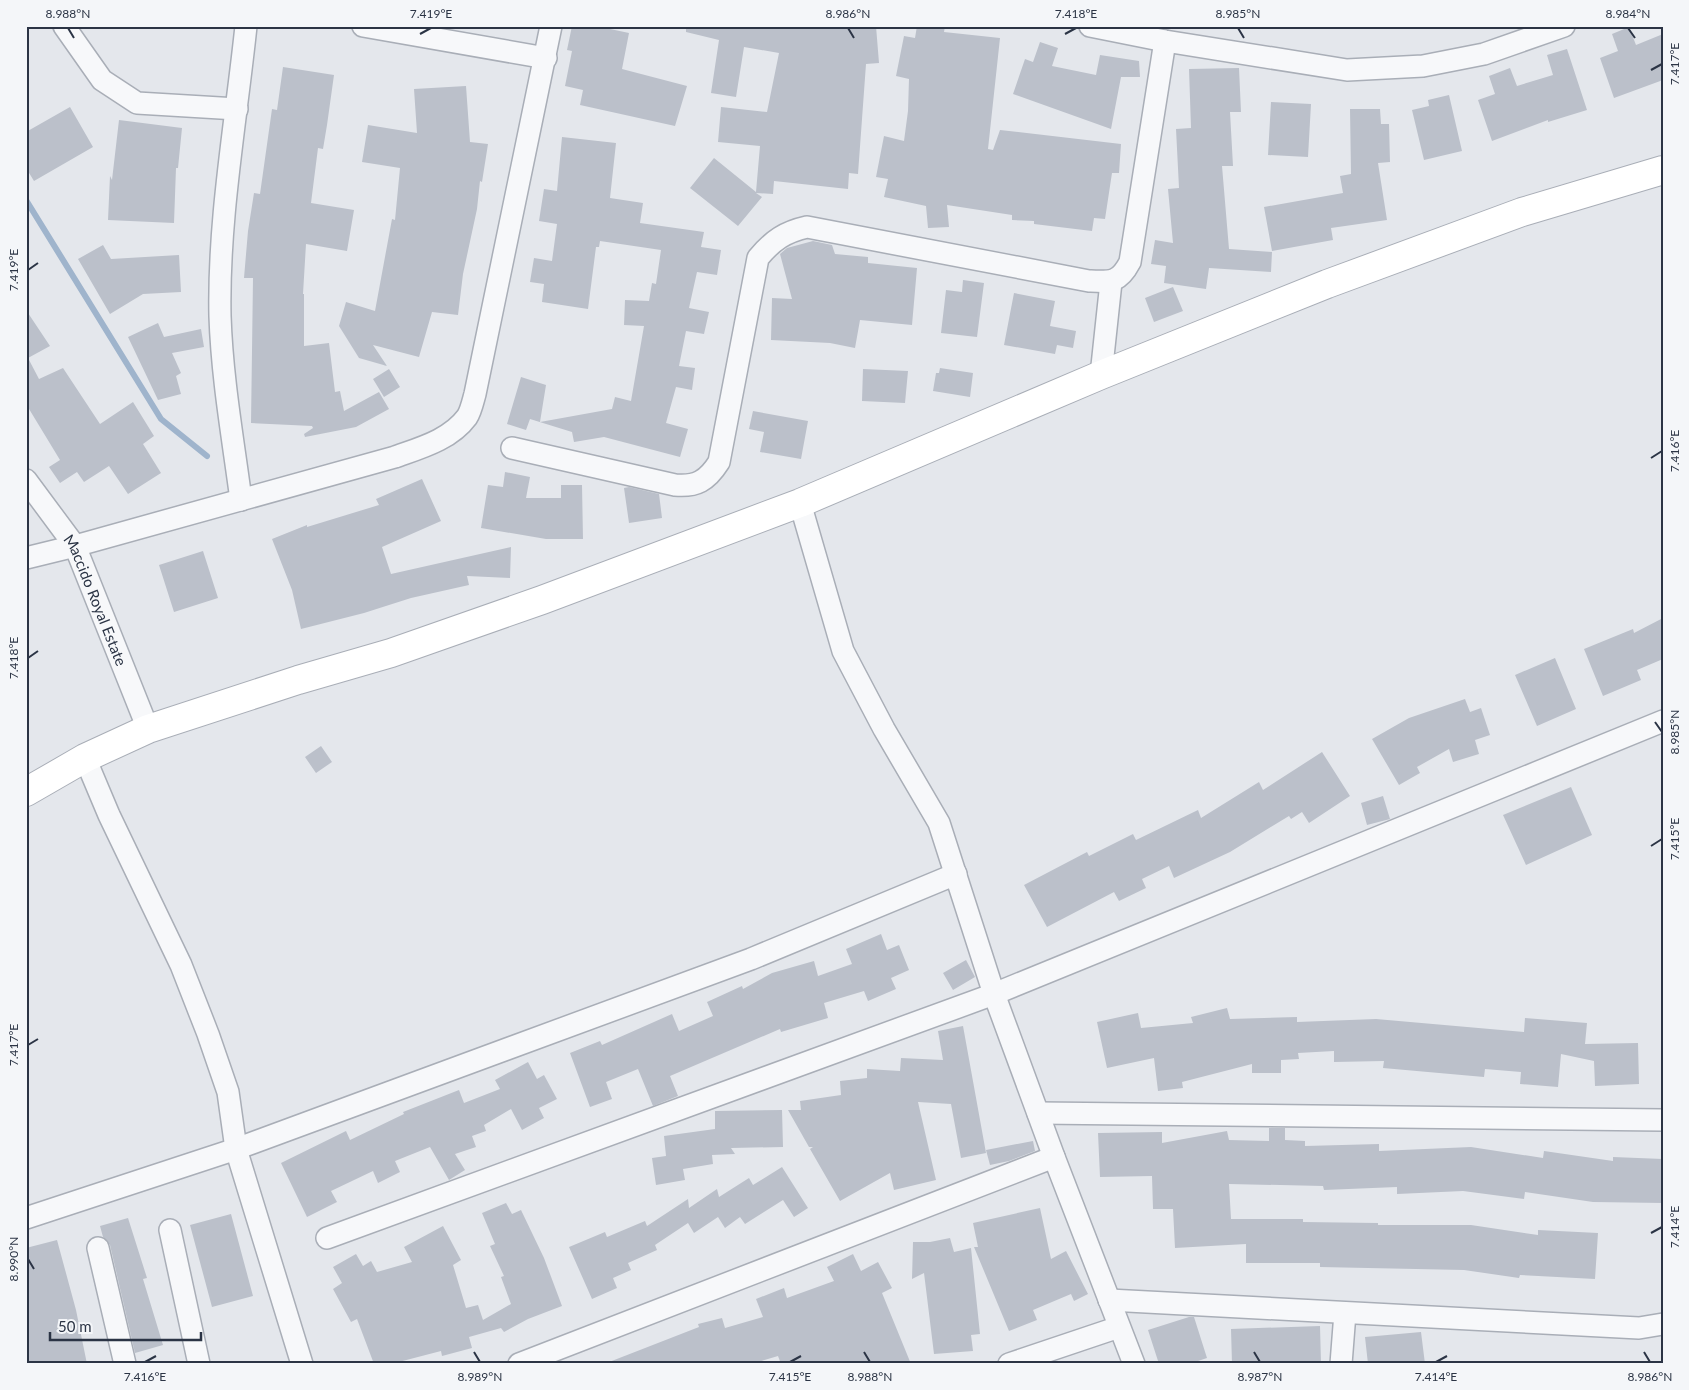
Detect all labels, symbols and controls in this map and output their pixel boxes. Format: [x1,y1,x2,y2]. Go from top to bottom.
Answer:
text: 8.988°N [46,6,90,21]
text: 7.419°E [410,6,452,21]
text: 8.986°N [826,6,870,21]
text: 7.418°E [1055,6,1097,21]
text: 8.985°N [1216,6,1260,21]
text: 8.984°N [1606,6,1650,21]
text: 7.417°E [1667,43,1682,85]
text: 7.419°E [6,249,21,291]
text: 7.416°E [1667,430,1682,472]
street label: Maccido Royal Estate [60,531,131,668]
text: 7.418°E [6,637,21,679]
text: 8.985°N [1667,710,1682,754]
text: 7.415°E [1667,818,1682,860]
text: 7.417°E [6,1024,21,1066]
text: 7.414°E [1667,1206,1682,1248]
text: 8.990°N [6,1237,21,1281]
scale bar [50,1310,201,1342]
text: 50 m [58,1317,92,1335]
text: 7.416°E [124,1369,166,1384]
text: 8.989°N [458,1369,502,1384]
text: 7.415°E [769,1369,811,1384]
text: 8.988°N [848,1369,892,1384]
text: 8.987°N [1238,1369,1282,1384]
text: 7.414°E [1415,1369,1457,1384]
text: 8.986°N [1628,1369,1672,1384]

